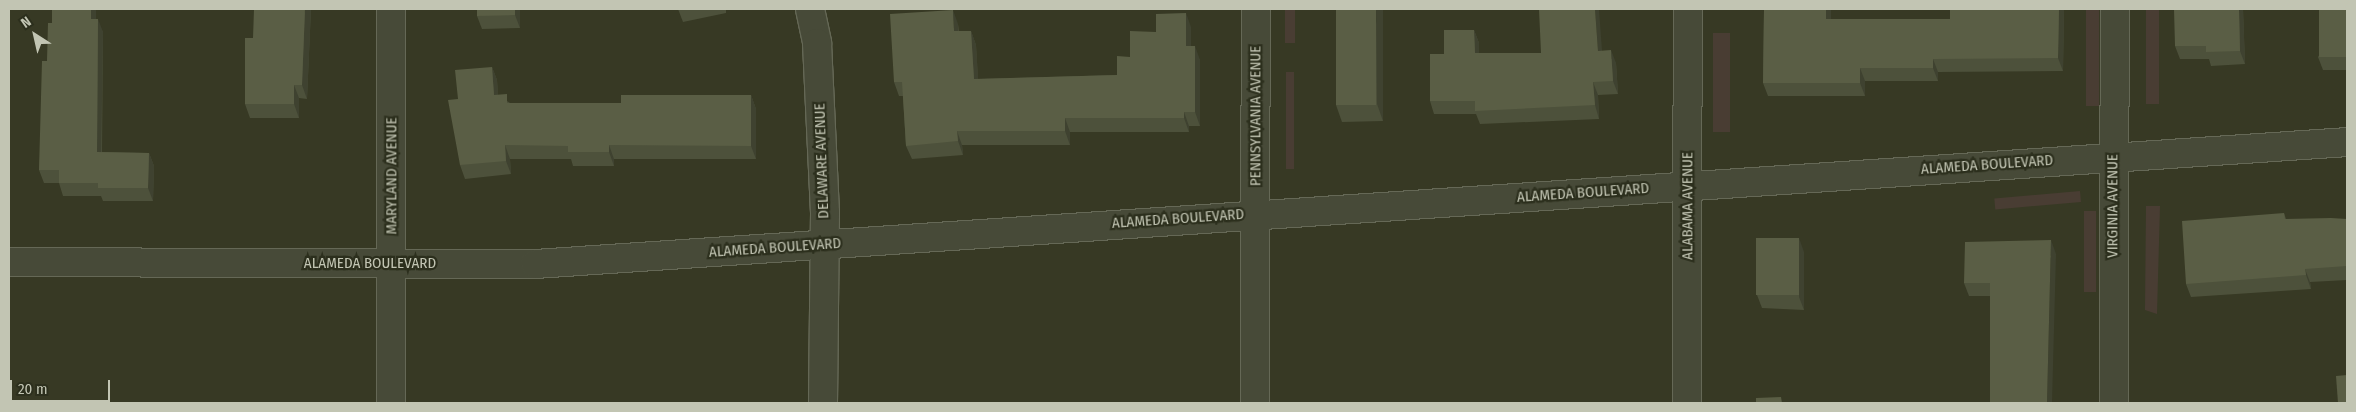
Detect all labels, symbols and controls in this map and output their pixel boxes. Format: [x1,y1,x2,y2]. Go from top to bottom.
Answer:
north arrow [10,10,60,60]
text: N [18,13,34,32]
street label: PENNSYLVANIA AVENUE [1247,46,1265,186]
street label: DELAWARE AVENUE [811,103,833,219]
street label: MARYLAND AVENUE [383,118,401,234]
street label: ALAMEDA BOULEVARD [1920,151,2054,179]
street label: ALABAMA AVENUE [1679,152,1697,260]
street label: VIRGINIA AVENUE [2104,154,2122,258]
street label: ALAMEDA BOULEVARD [1516,179,1650,207]
street label: ALAMEDA BOULEVARD [1111,205,1245,233]
street label: ALAMEDA BOULEVARD [708,234,842,262]
street label: ALAMEDA BOULEVARD [304,255,436,273]
scale bar [12,370,112,402]
text: 20 m [18,380,48,398]

